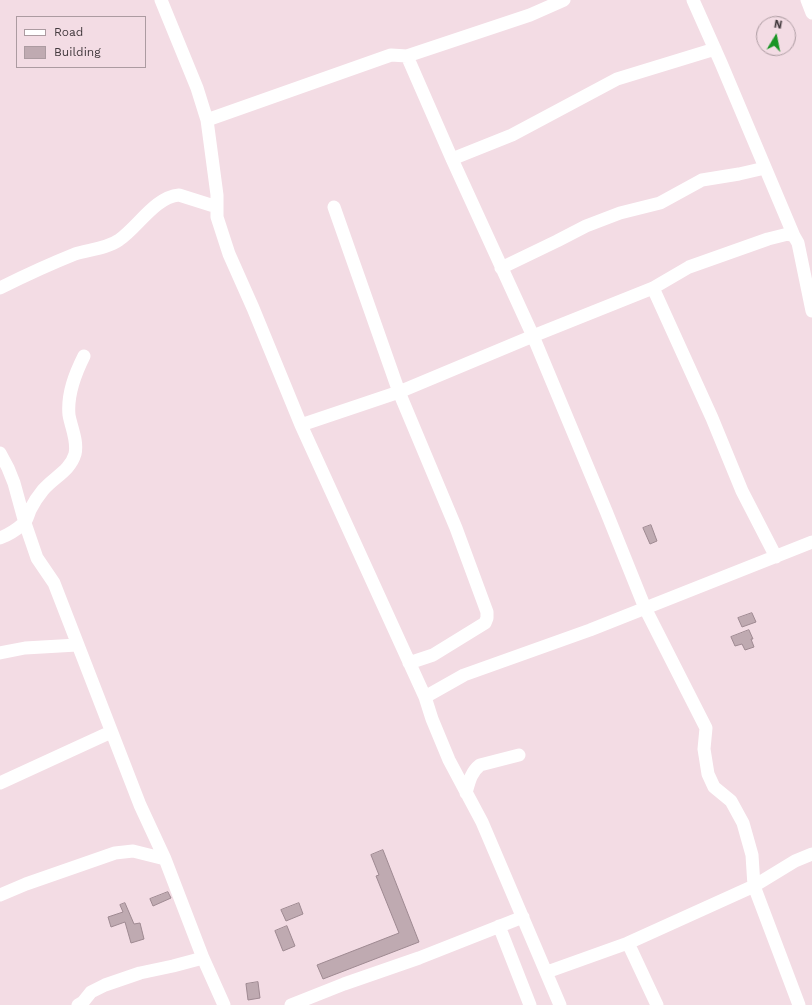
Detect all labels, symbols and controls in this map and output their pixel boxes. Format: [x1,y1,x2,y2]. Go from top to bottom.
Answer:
legend [16,16,146,68]
north arrow [756,16,796,56]
text: N [773,18,783,32]
text: Road [54,25,83,39]
text: Building [54,45,101,59]

